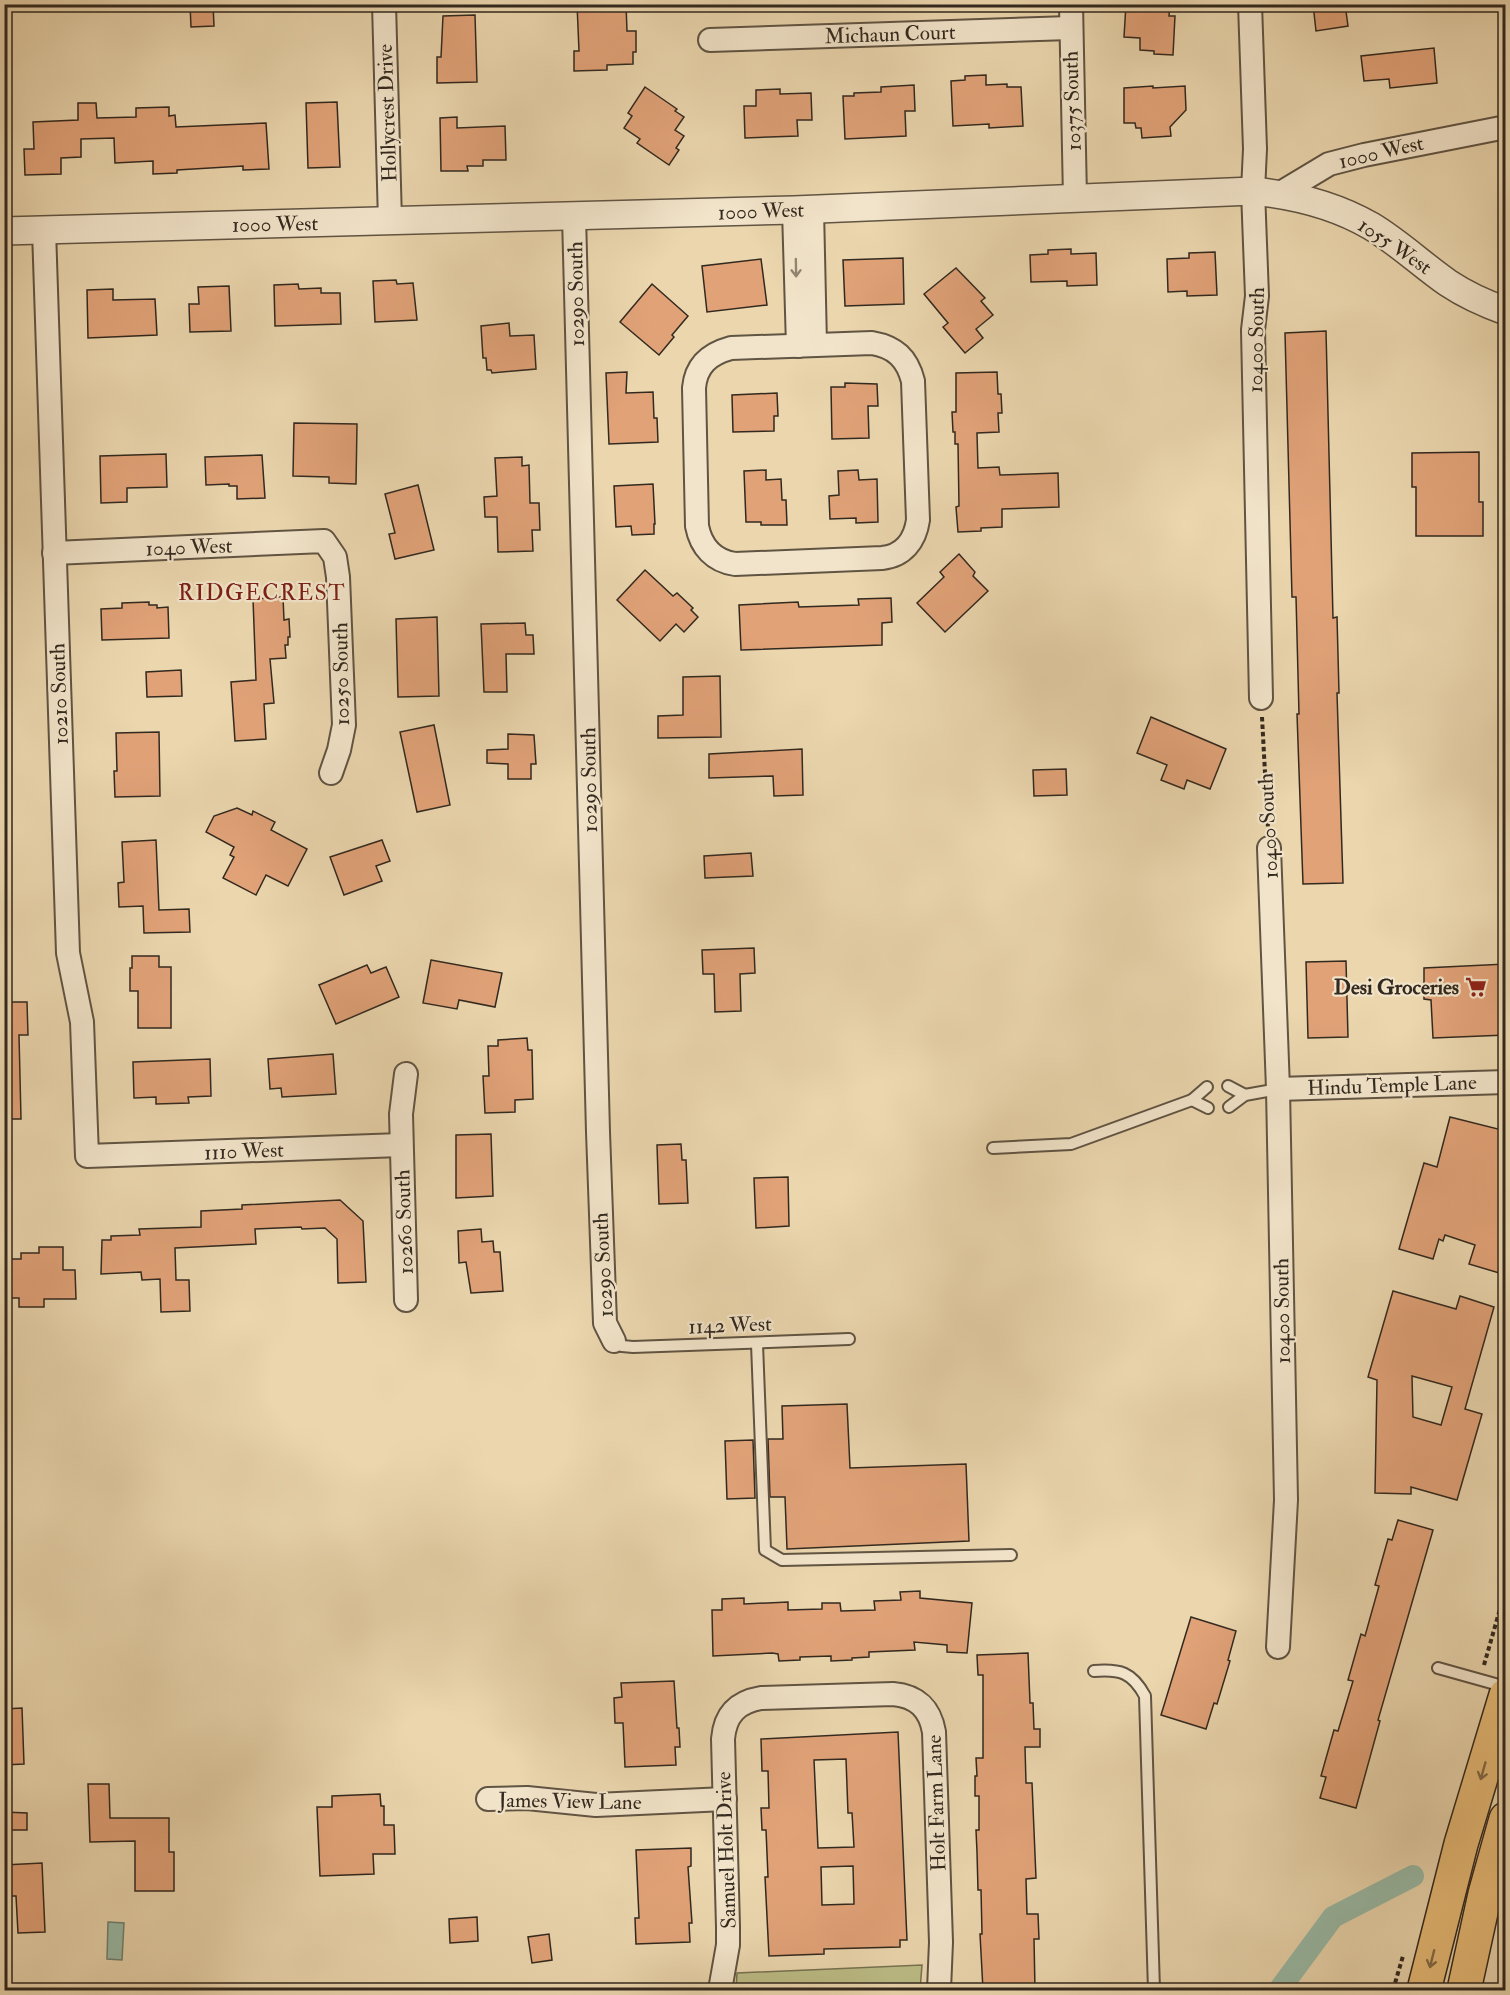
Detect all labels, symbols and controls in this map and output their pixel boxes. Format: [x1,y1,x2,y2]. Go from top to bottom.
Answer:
street label: Michaun Court [824,19,956,50]
street label: Hollycrest Drive [372,43,403,183]
street label: 10375 South [1057,51,1088,151]
street label: 1000 West [1336,130,1426,175]
street label: 1000 West [717,196,805,226]
street label: 1000 West [232,210,319,239]
street label: 1055 West [1353,212,1437,281]
street label: 10290 South [562,241,591,347]
one-way arrow [790,258,802,278]
street label: 10400 South [1242,287,1271,393]
street label: 1040 West [145,532,233,563]
district label: RIDGECREST [178,579,346,607]
street label: 10250 South [327,622,356,726]
street label: 10210 South [44,643,75,745]
street label: 10290 South [575,727,604,833]
street label: 10400 South [1252,772,1285,879]
place label: Desi Groceries [1334,974,1459,1001]
supermarket icon: Desi Groceries [1464,975,1488,999]
street label: Hindu Temple Lane [1307,1069,1477,1102]
street label: 1110 West [204,1137,285,1166]
street label: 10260 South [389,1169,420,1275]
street label: 10290 South [587,1212,620,1318]
street label: 10400 South [1268,1258,1297,1364]
street label: 1142 West [688,1311,772,1340]
street label: Holt Farm Lane [921,1734,952,1872]
one-way arrow [1477,1761,1488,1780]
street label: Samuel Holt Drive [710,1771,743,1929]
street label: James View Lane [497,1787,642,1816]
one-way arrow [1425,1949,1437,1968]

